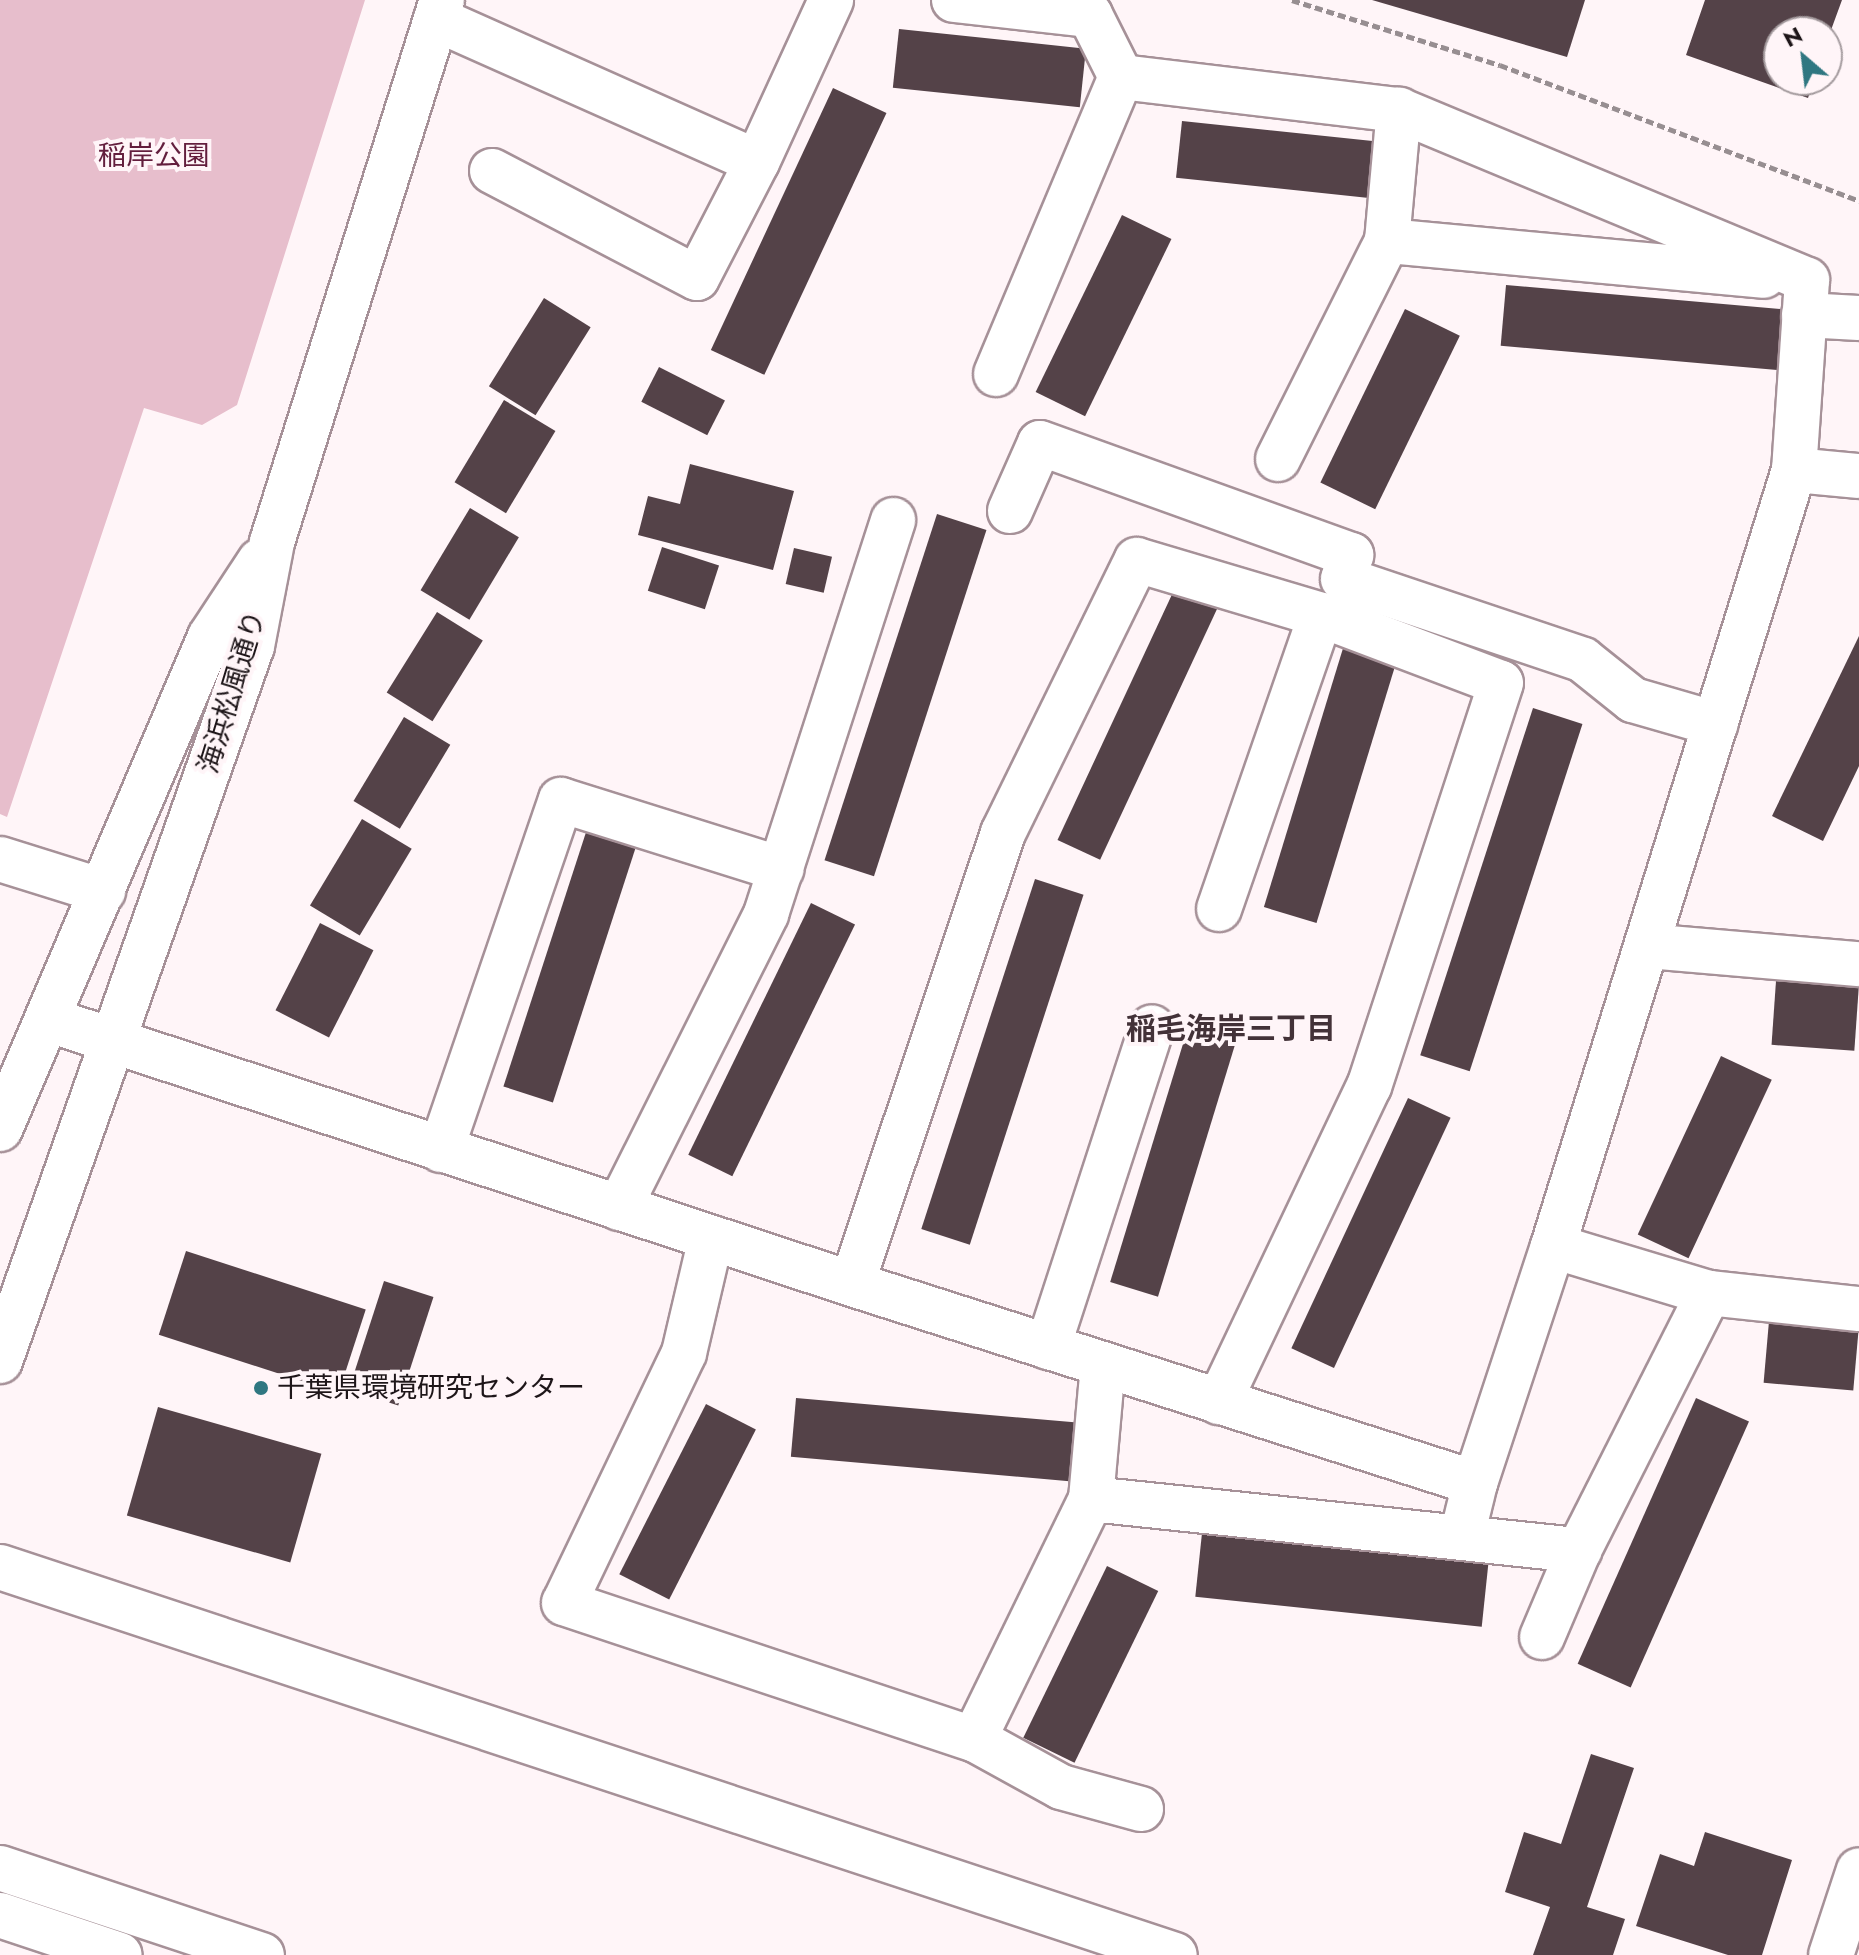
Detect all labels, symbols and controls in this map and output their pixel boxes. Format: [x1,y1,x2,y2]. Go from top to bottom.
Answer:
north arrow [1763,16,1843,96]
text: N [1777,18,1808,55]
park label: 稲岸公園 [98,139,210,173]
street label: 海浜松風通り [191,607,273,777]
district label: 稲毛海岸三丁目 [1126,1011,1336,1047]
place label: 千葉県環境研究センター [277,1371,585,1405]
marker: 千葉県環境研究センター [252,1379,270,1397]

